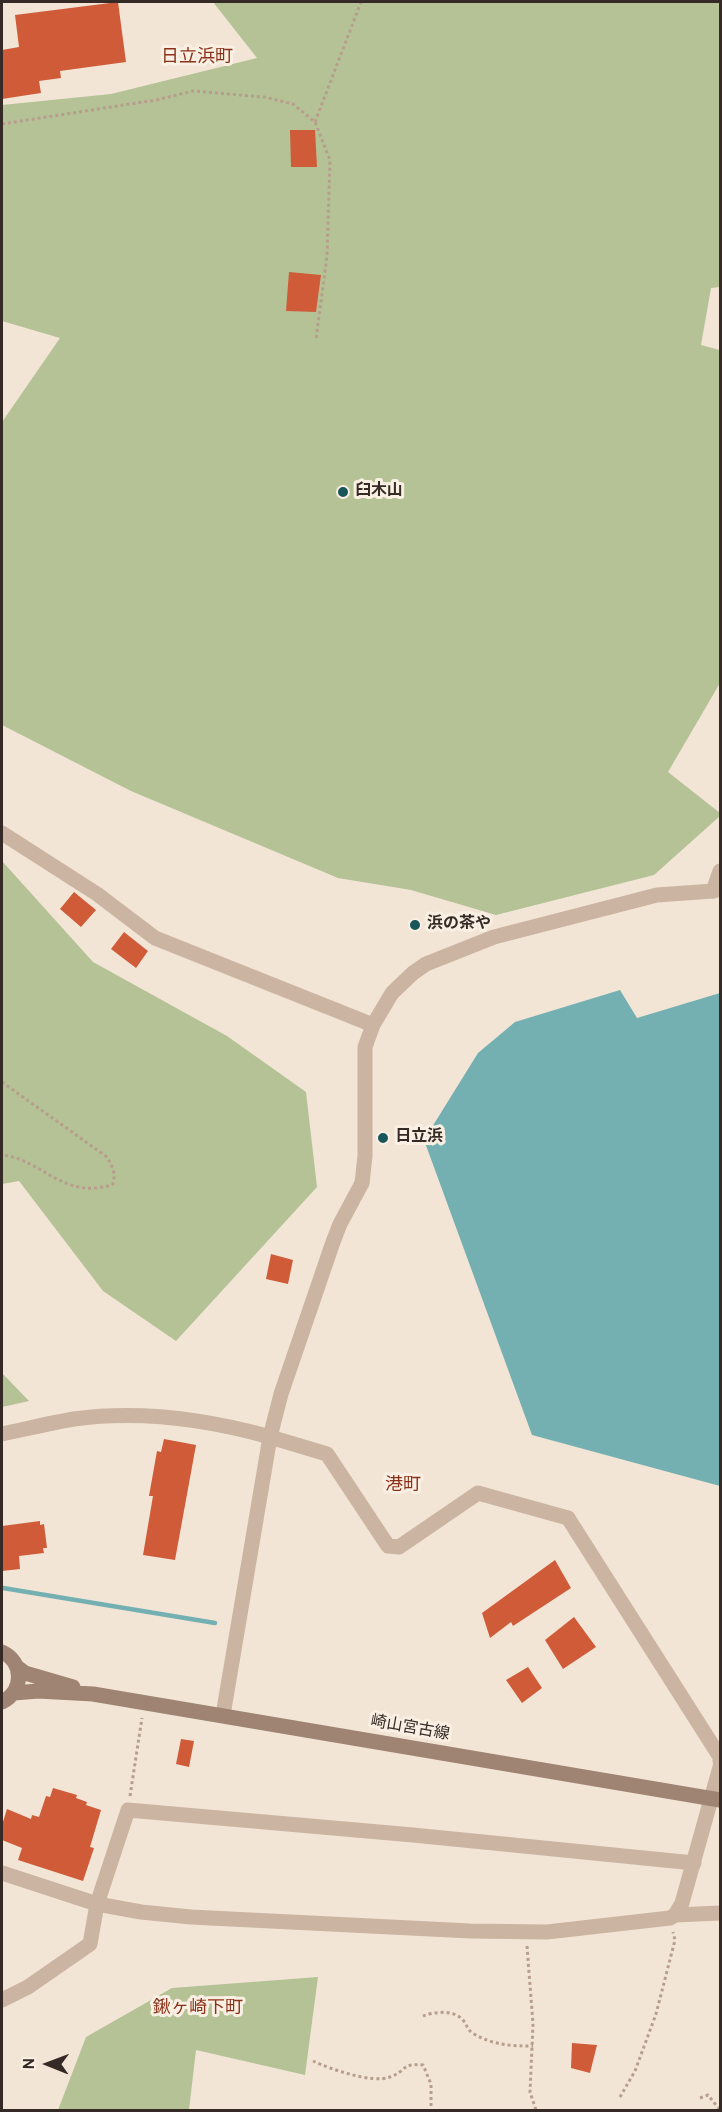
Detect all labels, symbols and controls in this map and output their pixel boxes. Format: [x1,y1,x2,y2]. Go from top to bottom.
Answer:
district label: 日立浜町 [161,47,233,69]
place label: 臼木山 [355,482,403,502]
marker: 臼木山 [336,485,350,499]
place label: 浜の茶や [427,915,491,935]
marker: 浜の茶や [408,918,422,932]
place label: 日立浜 [395,1128,443,1148]
marker: 日立浜 [376,1131,390,1145]
district label: 港町 [385,1475,421,1497]
street label: 崎山宮古線 [369,1713,451,1745]
district label: 鍬ヶ崎下町 [153,1998,243,2020]
north arrow [18,2034,78,2094]
text: N [20,2058,40,2070]

